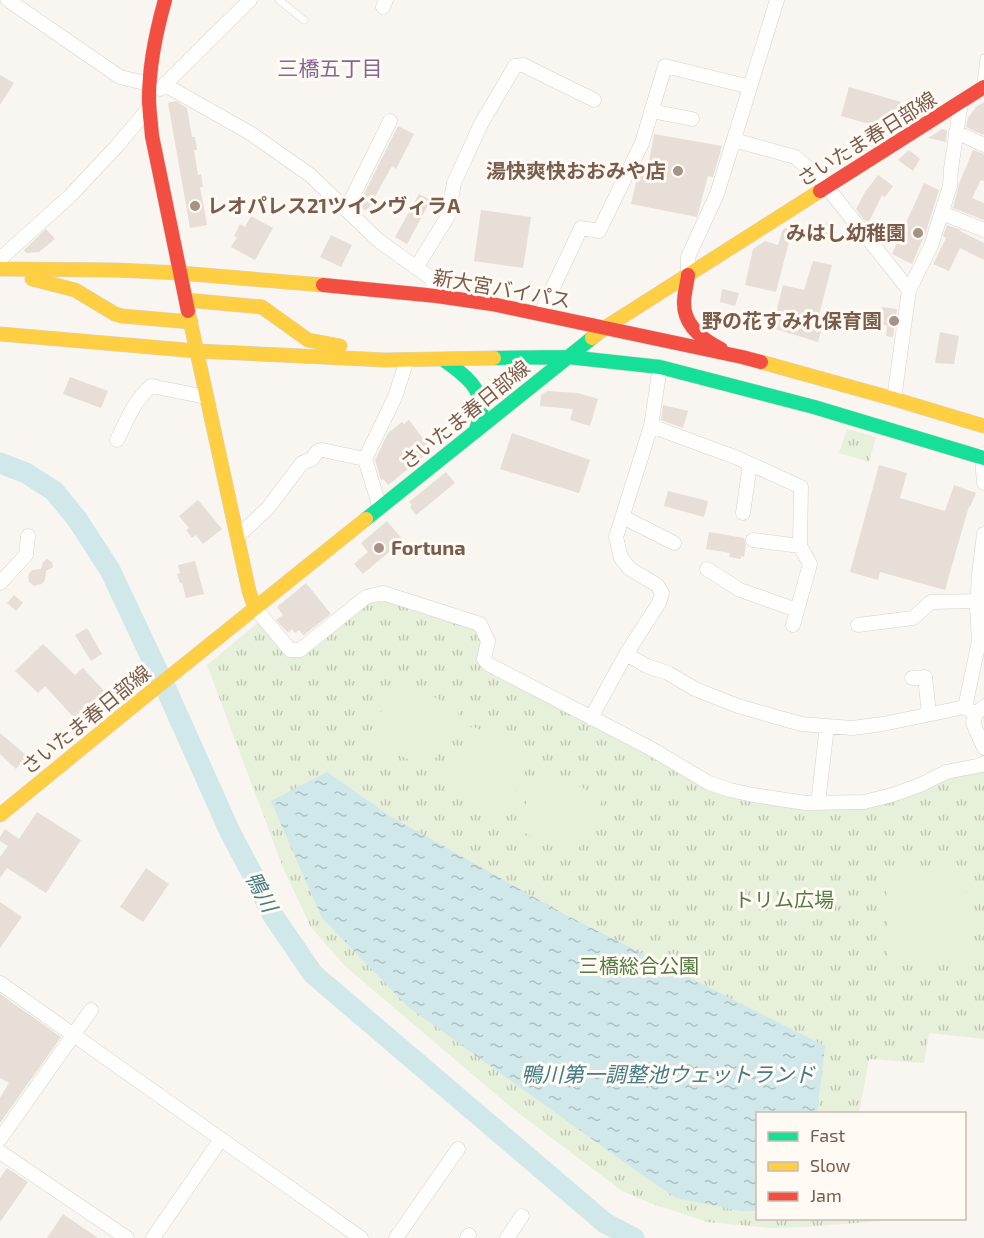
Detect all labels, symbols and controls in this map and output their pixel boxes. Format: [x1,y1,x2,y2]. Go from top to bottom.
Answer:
district label: 三橋五丁目 [278,55,383,80]
street label: さいたま春日部線 [793,86,940,191]
place label: 湯快爽快おおみや店 [486,158,666,182]
marker: 湯快爽快おおみや店 [671,164,685,178]
place label: レオパレス21ツインヴィラA [207,193,461,217]
marker: レオパレス21ツインヴィラA [188,199,202,213]
place label: みはし幼稚園 [786,220,906,244]
marker: みはし幼稚園 [911,226,925,240]
street label: 新大宮バイパス [431,264,573,312]
place label: 野の花すみれ保育園 [702,308,882,332]
marker: 野の花すみれ保育園 [887,314,901,328]
street label: さいたま春日部線 [395,355,534,474]
place label: Fortuna [391,535,466,559]
marker: Fortuna [372,541,386,555]
street label: さいたま春日部線 [16,660,155,779]
water label: 鴨川 [241,867,284,917]
park label: トリム広場 [734,887,834,911]
park label: 三橋総合公園 [579,953,699,977]
water label: 鴨川第一調整池ウェットランド [521,1061,816,1086]
legend [756,1112,966,1220]
text: Fast [810,1124,845,1146]
text: Slow [810,1154,851,1176]
text: Jam [810,1184,842,1206]

